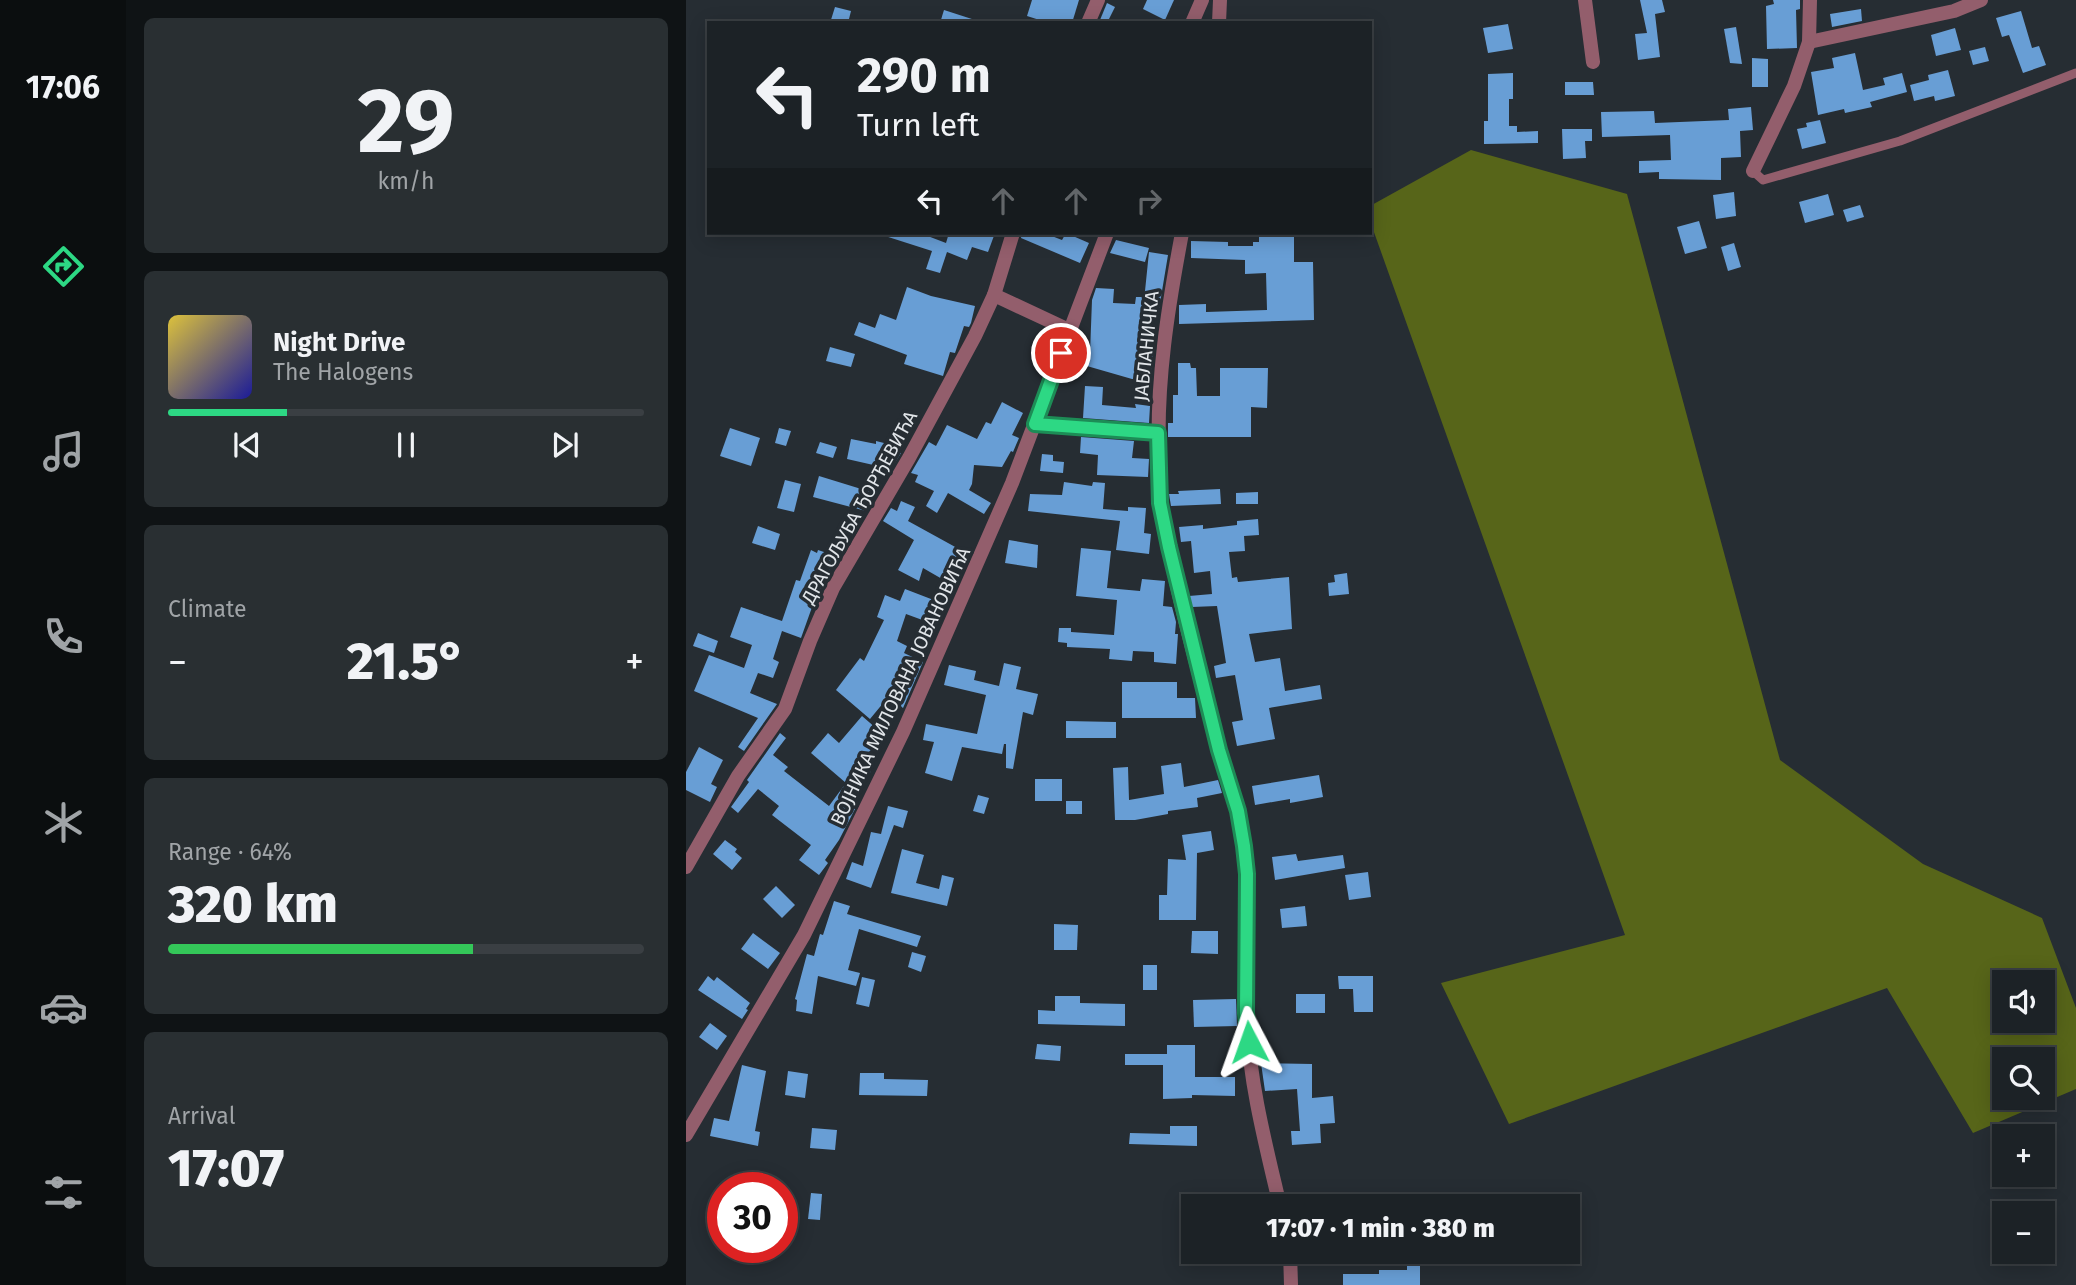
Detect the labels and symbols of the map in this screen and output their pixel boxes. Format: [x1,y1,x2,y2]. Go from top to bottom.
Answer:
street label: ЈАБЛАНИЧКА [1129,290,1164,402]
pin [1031,323,1091,383]
street label: ДРАГОЉУБА ЂОРЂЕВИЋА [796,407,922,609]
street label: ВОЈНИКА МИЛОВАНА ЈОВАНОВИЋА [826,543,975,829]
position arrow [1212,1005,1286,1079]
speed limit sign: 30 [707,1172,798,1263]

